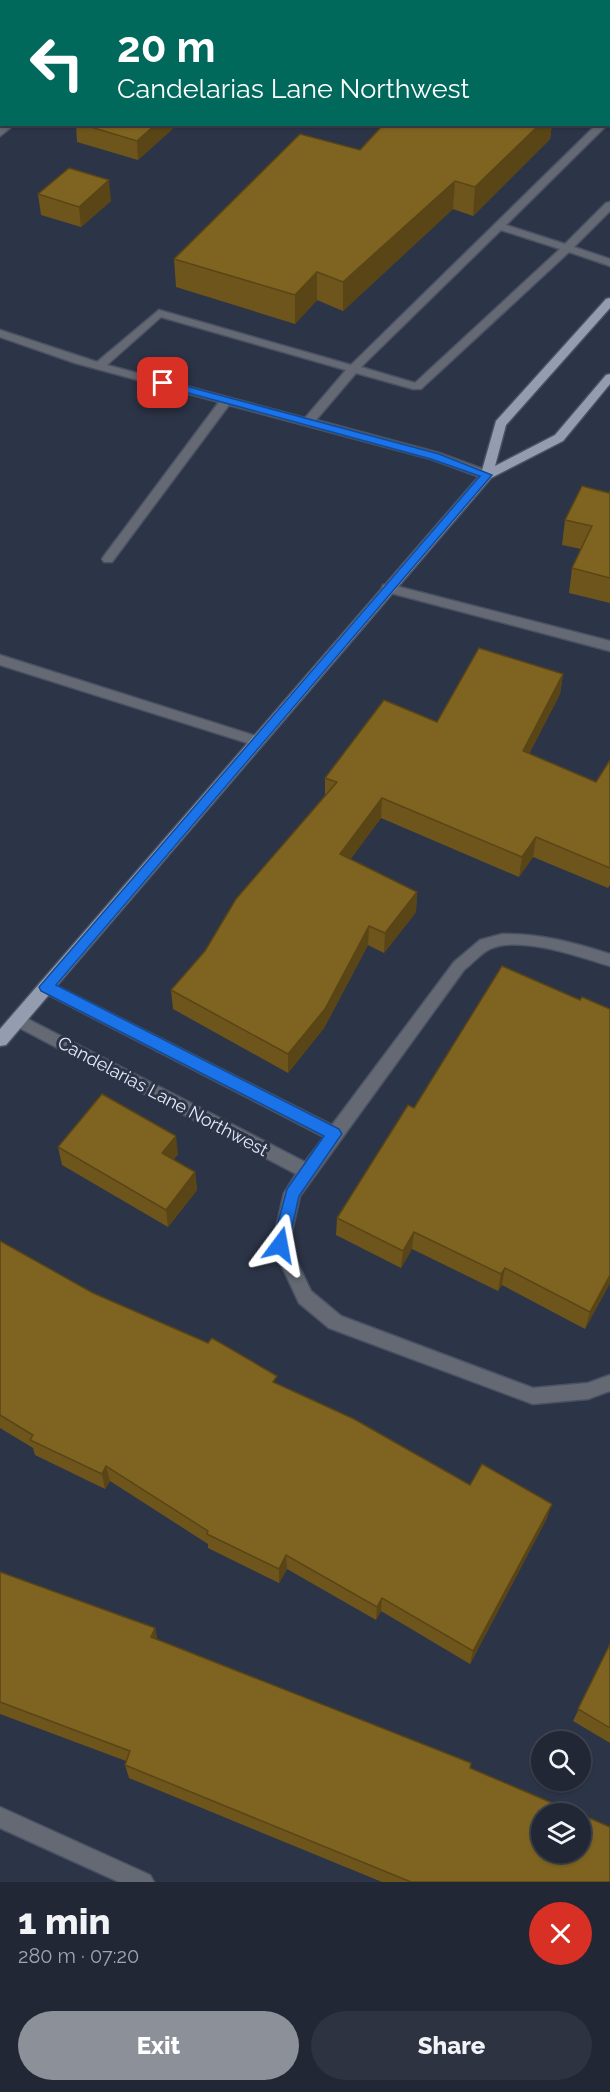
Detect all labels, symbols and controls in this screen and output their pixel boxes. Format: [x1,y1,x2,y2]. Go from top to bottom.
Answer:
text: 20 m [117,23,216,72]
icon: left [18,24,96,102]
text: Candelarias Lane Northwest [117,73,470,104]
pin [137,357,188,408]
icon: arrive [146,366,179,399]
street label: Candelarias Lane Northwest [54,1032,272,1160]
position arrow [248,1213,312,1277]
map controls [531,1731,591,1863]
button: search [531,1731,591,1791]
button: layers [531,1803,591,1863]
text: 1 min [18,1900,110,1942]
button: close [529,1902,592,1965]
text: 280 m · 07:20 [18,1944,139,1968]
button: Exit [18,2011,299,2080]
button: Share [311,2011,592,2080]

